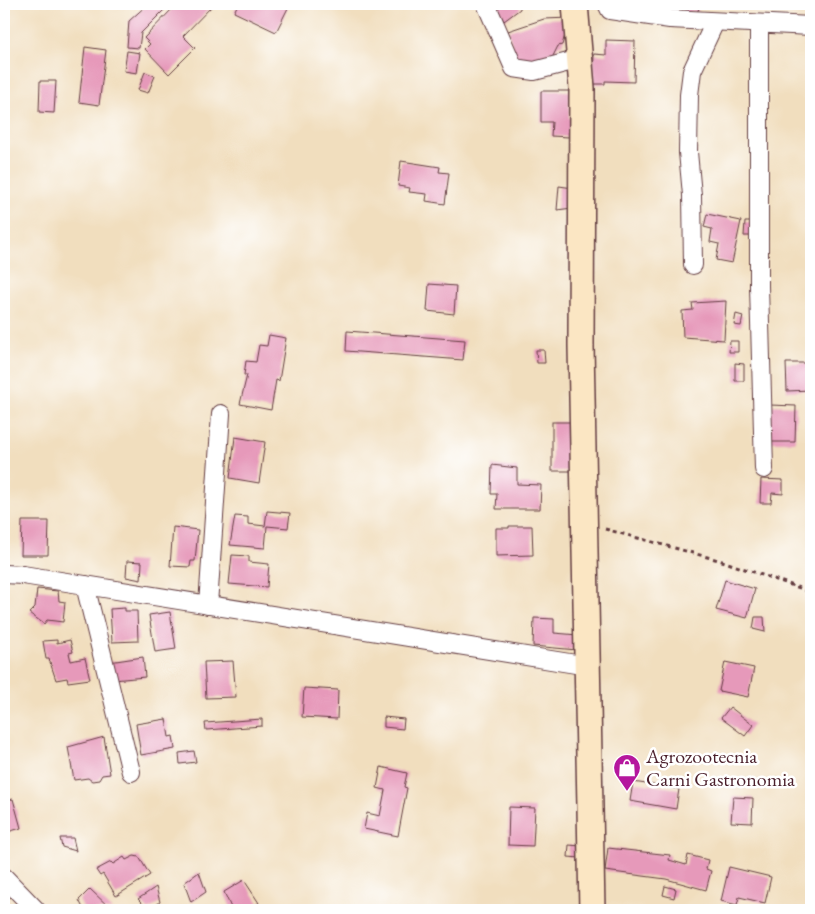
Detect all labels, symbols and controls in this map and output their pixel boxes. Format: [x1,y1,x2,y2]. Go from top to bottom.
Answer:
place label: Agrozootecnia Carni Gastronomia [645,743,795,792]
shop icon: Agrozootecnia Carni Gastronomia [612,753,642,792]

